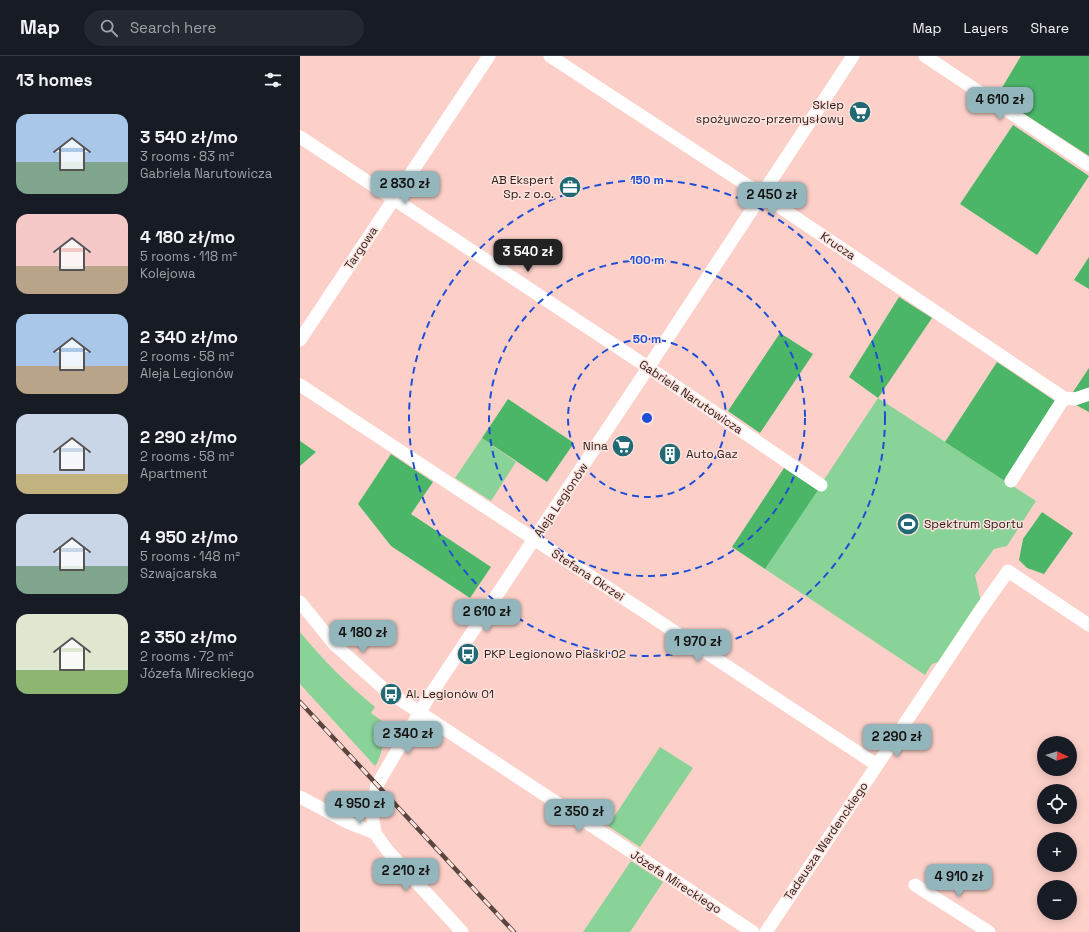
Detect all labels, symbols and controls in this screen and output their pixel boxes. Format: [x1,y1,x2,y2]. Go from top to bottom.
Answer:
search box [84,10,364,46]
text: Map [20,15,60,40]
icon: search [98,17,120,39]
text: Search here [130,18,216,37]
text: Map [912,19,942,37]
text: Layers [964,19,1008,37]
text: Share [1030,19,1069,37]
text: 13 homes [16,69,92,91]
icon: filters [262,69,284,91]
pin: 4 610 zł [959,87,1041,121]
text: 4 610 zł [975,91,1025,108]
place label: Sklep spożywczo-przemysłowy [696,97,844,127]
supermarket icon: Sklep spożywczo-przemysłowy [847,99,873,125]
text: 3 540 zł/mo [140,126,238,148]
icon: home [48,130,96,178]
text: 3 rooms · 83 m² [140,148,234,165]
text: Gabriela Narutowicza [140,165,272,182]
pin: 2 830 zł [364,171,446,205]
place label: AB Ekspert Sp. z o.o. [491,172,554,202]
text: 150 m [630,172,664,188]
office icon: AB Ekspert Sp. z o.o. [557,174,583,200]
text: 2 830 zł [380,175,430,192]
pin: 2 450 zł [731,182,813,216]
text: 2 450 zł [747,186,797,203]
street label: Targowa [341,223,381,273]
text: 4 180 zł/mo [140,226,235,248]
street label: Krucza [817,228,859,264]
icon: home [48,230,96,278]
pin: 3 540 zł [487,239,569,273]
text: 3 540 zł [502,243,554,260]
text: 5 rooms · 118 m² [140,248,237,265]
text: 100 m [630,252,664,268]
text: Kolejowa [140,265,195,282]
text: 2 340 zł/mo [140,326,238,348]
icon: home [48,330,96,378]
text: 50 m [633,331,661,347]
text: 2 rooms · 58 m² [140,348,234,365]
street label: Gabriela Narutowicza [636,356,746,438]
text: Aleja Legionów [140,365,234,382]
centre of rings [640,411,654,425]
text: 2 290 zł/mo [140,426,237,448]
icon: home [48,430,96,478]
supermarket icon: Nina [610,433,636,459]
place label: Nina [583,438,608,454]
building icon: Auto Gaz [657,441,683,467]
place label: Auto Gaz [686,446,738,462]
text: 2 rooms · 58 m² [140,448,234,465]
street label: Aleja Legionów [530,460,592,540]
text: Apartment [140,465,208,482]
sports icon: Spektrum Sportu [895,511,921,537]
place label: Spektrum Sportu [924,516,1023,532]
text: 4 950 zł/mo [140,526,238,548]
icon: home [48,530,96,578]
street label: Stefana Okrzei [548,545,628,605]
text: 5 rooms · 148 m² [140,548,240,565]
text: Szwajcarska [140,565,217,582]
pin: 2 610 zł [446,599,528,633]
text: 2 610 zł [463,603,511,620]
pin: 4 180 zł [322,620,404,654]
text: 4 180 zł [338,624,388,641]
text: 2 350 zł/mo [140,626,237,648]
pin: 1 970 zł [657,629,739,663]
icon: home [48,630,96,678]
text: 1 970 zł [674,633,722,650]
bus stop icon: PKP Legionowo Piaski 02 [455,641,481,667]
place label: PKP Legionowo Piaski 02 [484,646,626,662]
text: 2 rooms · 72 m² [140,648,233,665]
text: Józefa Mireckiego [140,665,254,682]
bus stop icon: Al. Legionów 01 [378,681,404,707]
place label: Al. Legionów 01 [406,686,494,702]
pin: 2 340 zł [367,721,449,755]
pin: 2 290 zł [856,724,938,758]
text: 2 340 zł [383,725,433,742]
text: 2 290 zł [872,728,922,745]
north arrow [1037,736,1077,776]
map controls [1037,736,1077,920]
street label: Tadeusza Wardenckiego [780,779,872,903]
button: locate [1037,784,1077,824]
pin: 4 950 zł [319,791,401,825]
text: 4 950 zł [334,795,386,812]
pin: 2 350 zł [538,799,620,833]
text: 2 350 zł [554,803,604,820]
button: + [1037,832,1077,872]
street label: Józefa Mireckiego [627,847,725,917]
pin: 2 210 zł [365,858,447,892]
text: 2 210 zł [382,862,430,879]
pin: 4 910 zł [918,864,1000,898]
text: 4 910 zł [934,868,984,885]
button: − [1037,880,1077,920]

